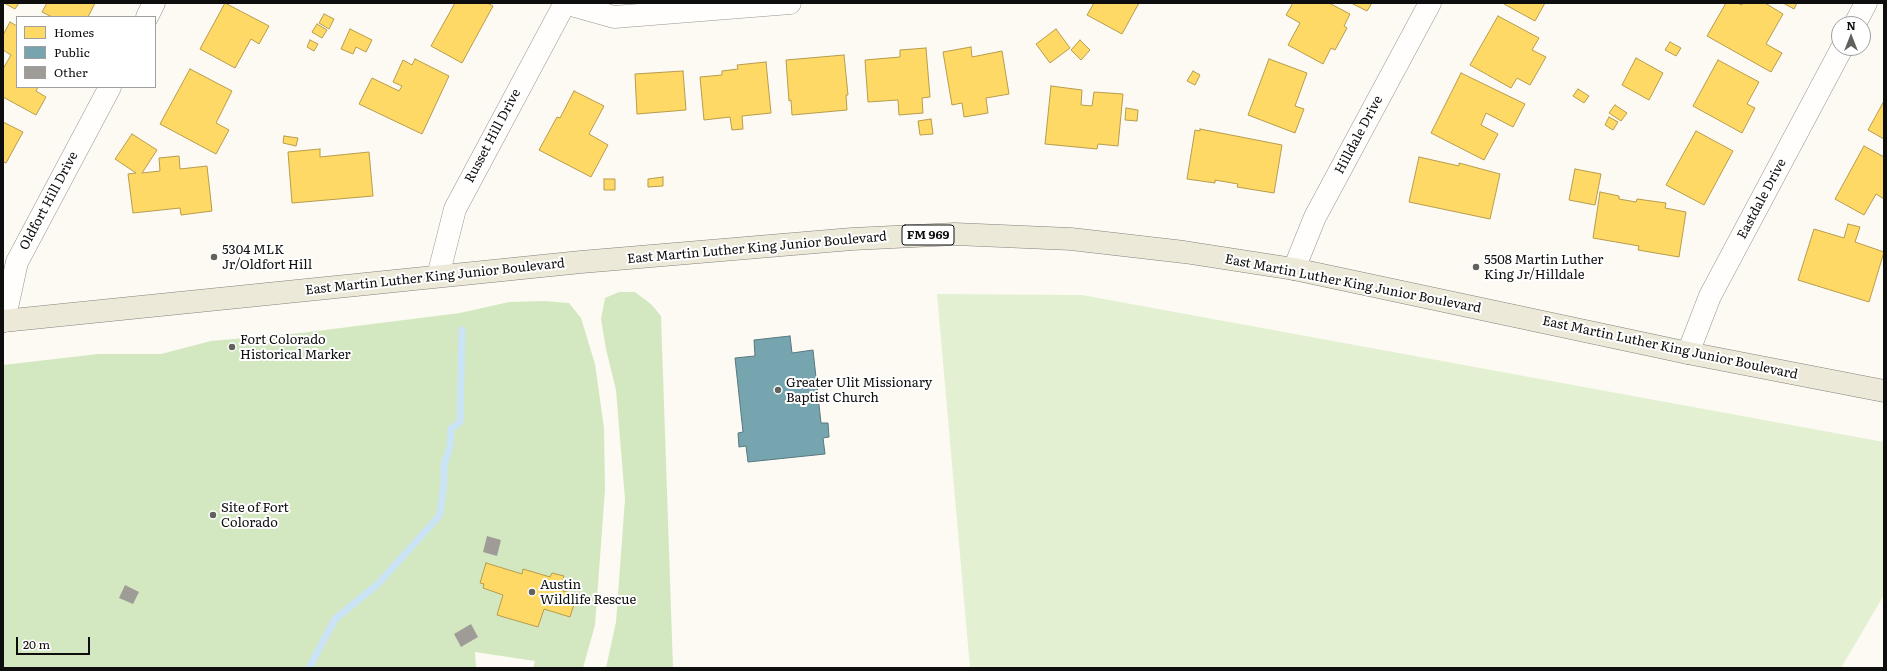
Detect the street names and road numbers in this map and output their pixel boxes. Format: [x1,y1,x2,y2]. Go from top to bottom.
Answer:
street label: Russet Hill Drive [462,86,524,186]
street label: Hilldale Drive [1332,93,1386,177]
street label: Oldfort Hill Drive [17,149,81,253]
street label: Eastdale Drive [1734,156,1790,242]
road number: FM 969 [902,225,954,245]
street label: East Martin Luther King Junior Boulevard [626,229,888,267]
street label: East Martin Luther King Junior Boulevard [1224,251,1482,317]
street label: East Martin Luther King Junior Boulevard [305,256,565,298]
street label: East Martin Luther King Junior Boulevard [1541,313,1799,383]

